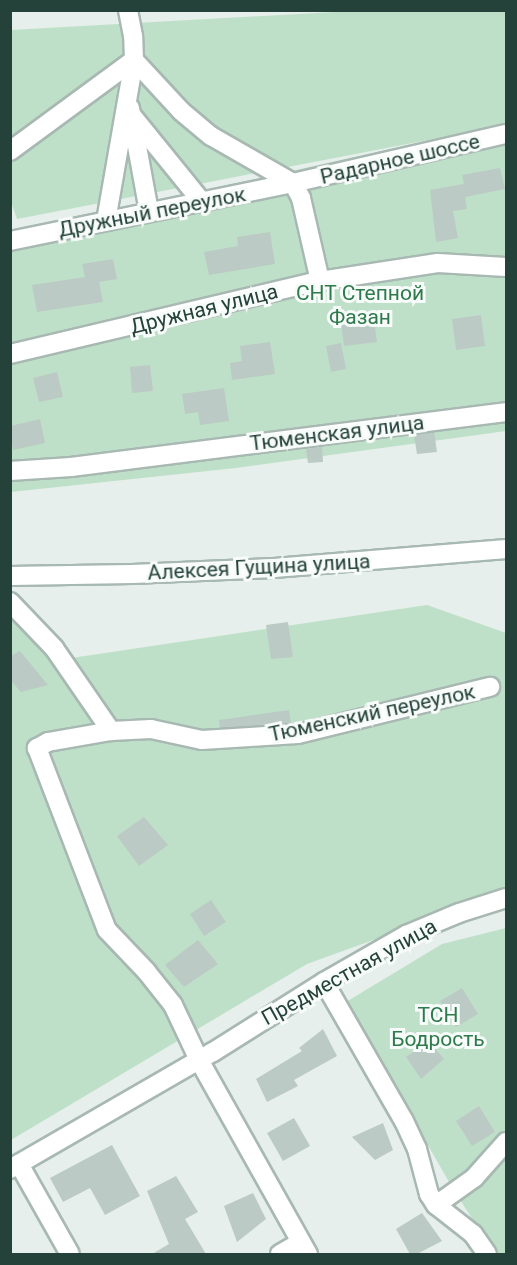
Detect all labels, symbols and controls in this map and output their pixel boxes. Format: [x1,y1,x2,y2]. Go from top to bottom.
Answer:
street label: Радарное шоссе [318,128,482,190]
street label: Дружный переулок [56,181,248,243]
street label: Дружная улица [127,278,281,340]
park label: СНТ Степной Фазан [296,280,424,330]
street label: Тюменская улица [248,410,426,456]
street label: Алексея Гущина улица [147,549,371,585]
street label: Тюменский переулок [267,679,477,747]
street label: Предместная улица [257,913,441,1031]
park label: ТСН Бодрость [391,1002,485,1052]

